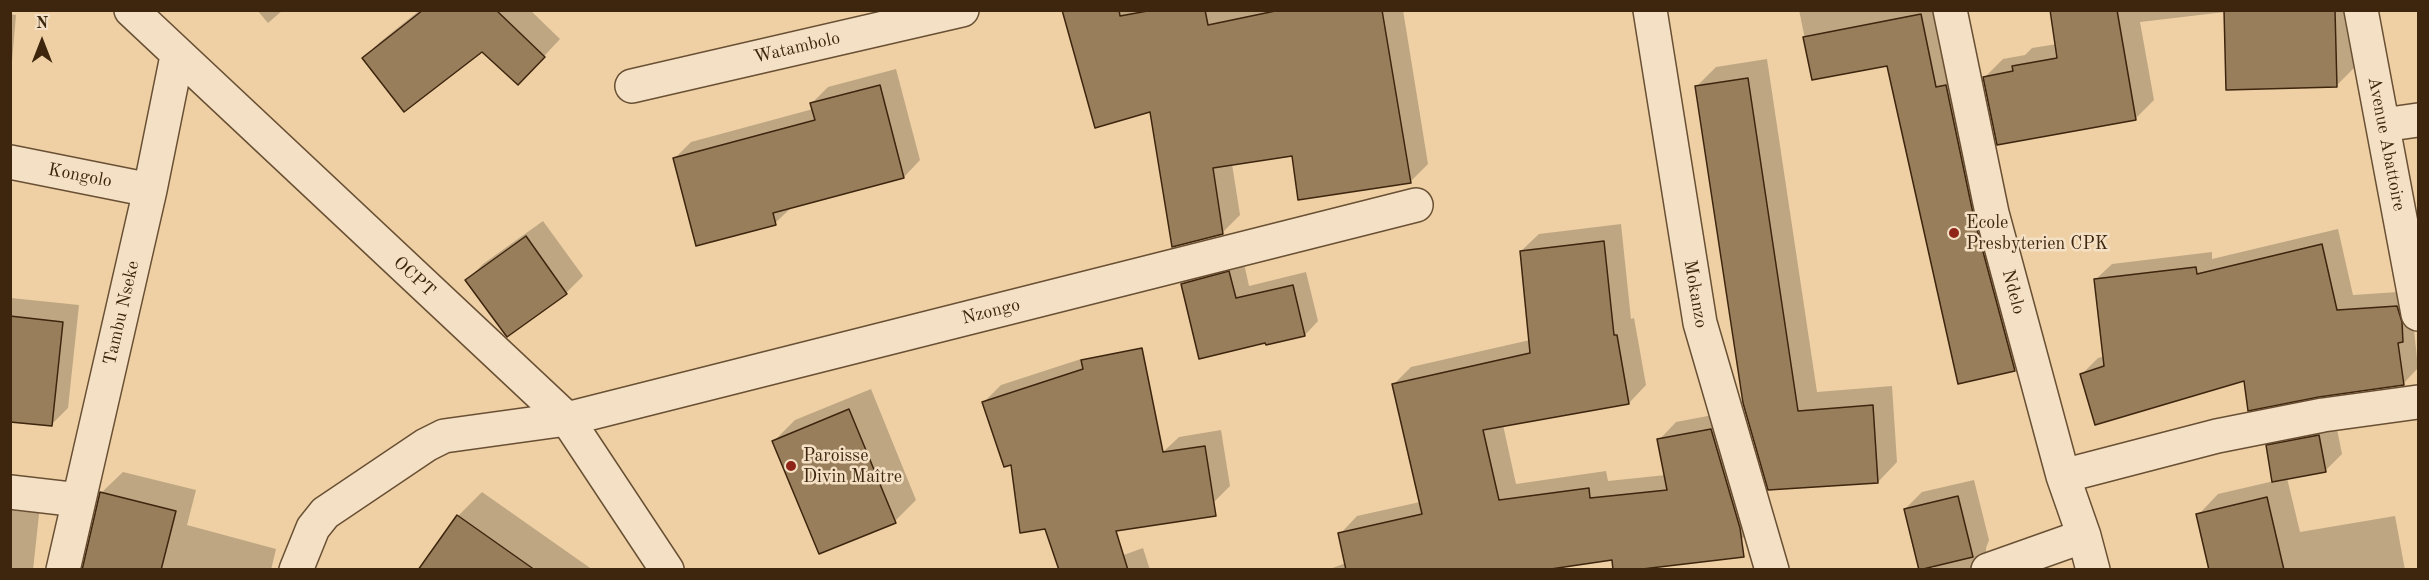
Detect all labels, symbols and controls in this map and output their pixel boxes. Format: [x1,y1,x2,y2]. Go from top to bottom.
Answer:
north arrow [12,12,72,72]
text: N [36,16,48,32]
street label: Watambolo [752,28,842,68]
street label: Avenue Abattoire [2362,75,2410,213]
street label: Kongolo [46,159,114,193]
place label: Ecole Presbyterien CPK [1966,212,2108,254]
marker: Ecole Presbyterien CPK [1947,226,1961,240]
street label: OCPT [388,252,440,302]
street label: Mokanzo [1678,258,1712,330]
street label: Tambu Nseke [99,259,145,367]
street label: Ndelo [1997,267,2029,317]
street label: Nzongo [960,294,1022,330]
place label: Paroisse Divin Maître [803,445,902,488]
marker: Paroisse Divin Maître [784,459,798,473]

